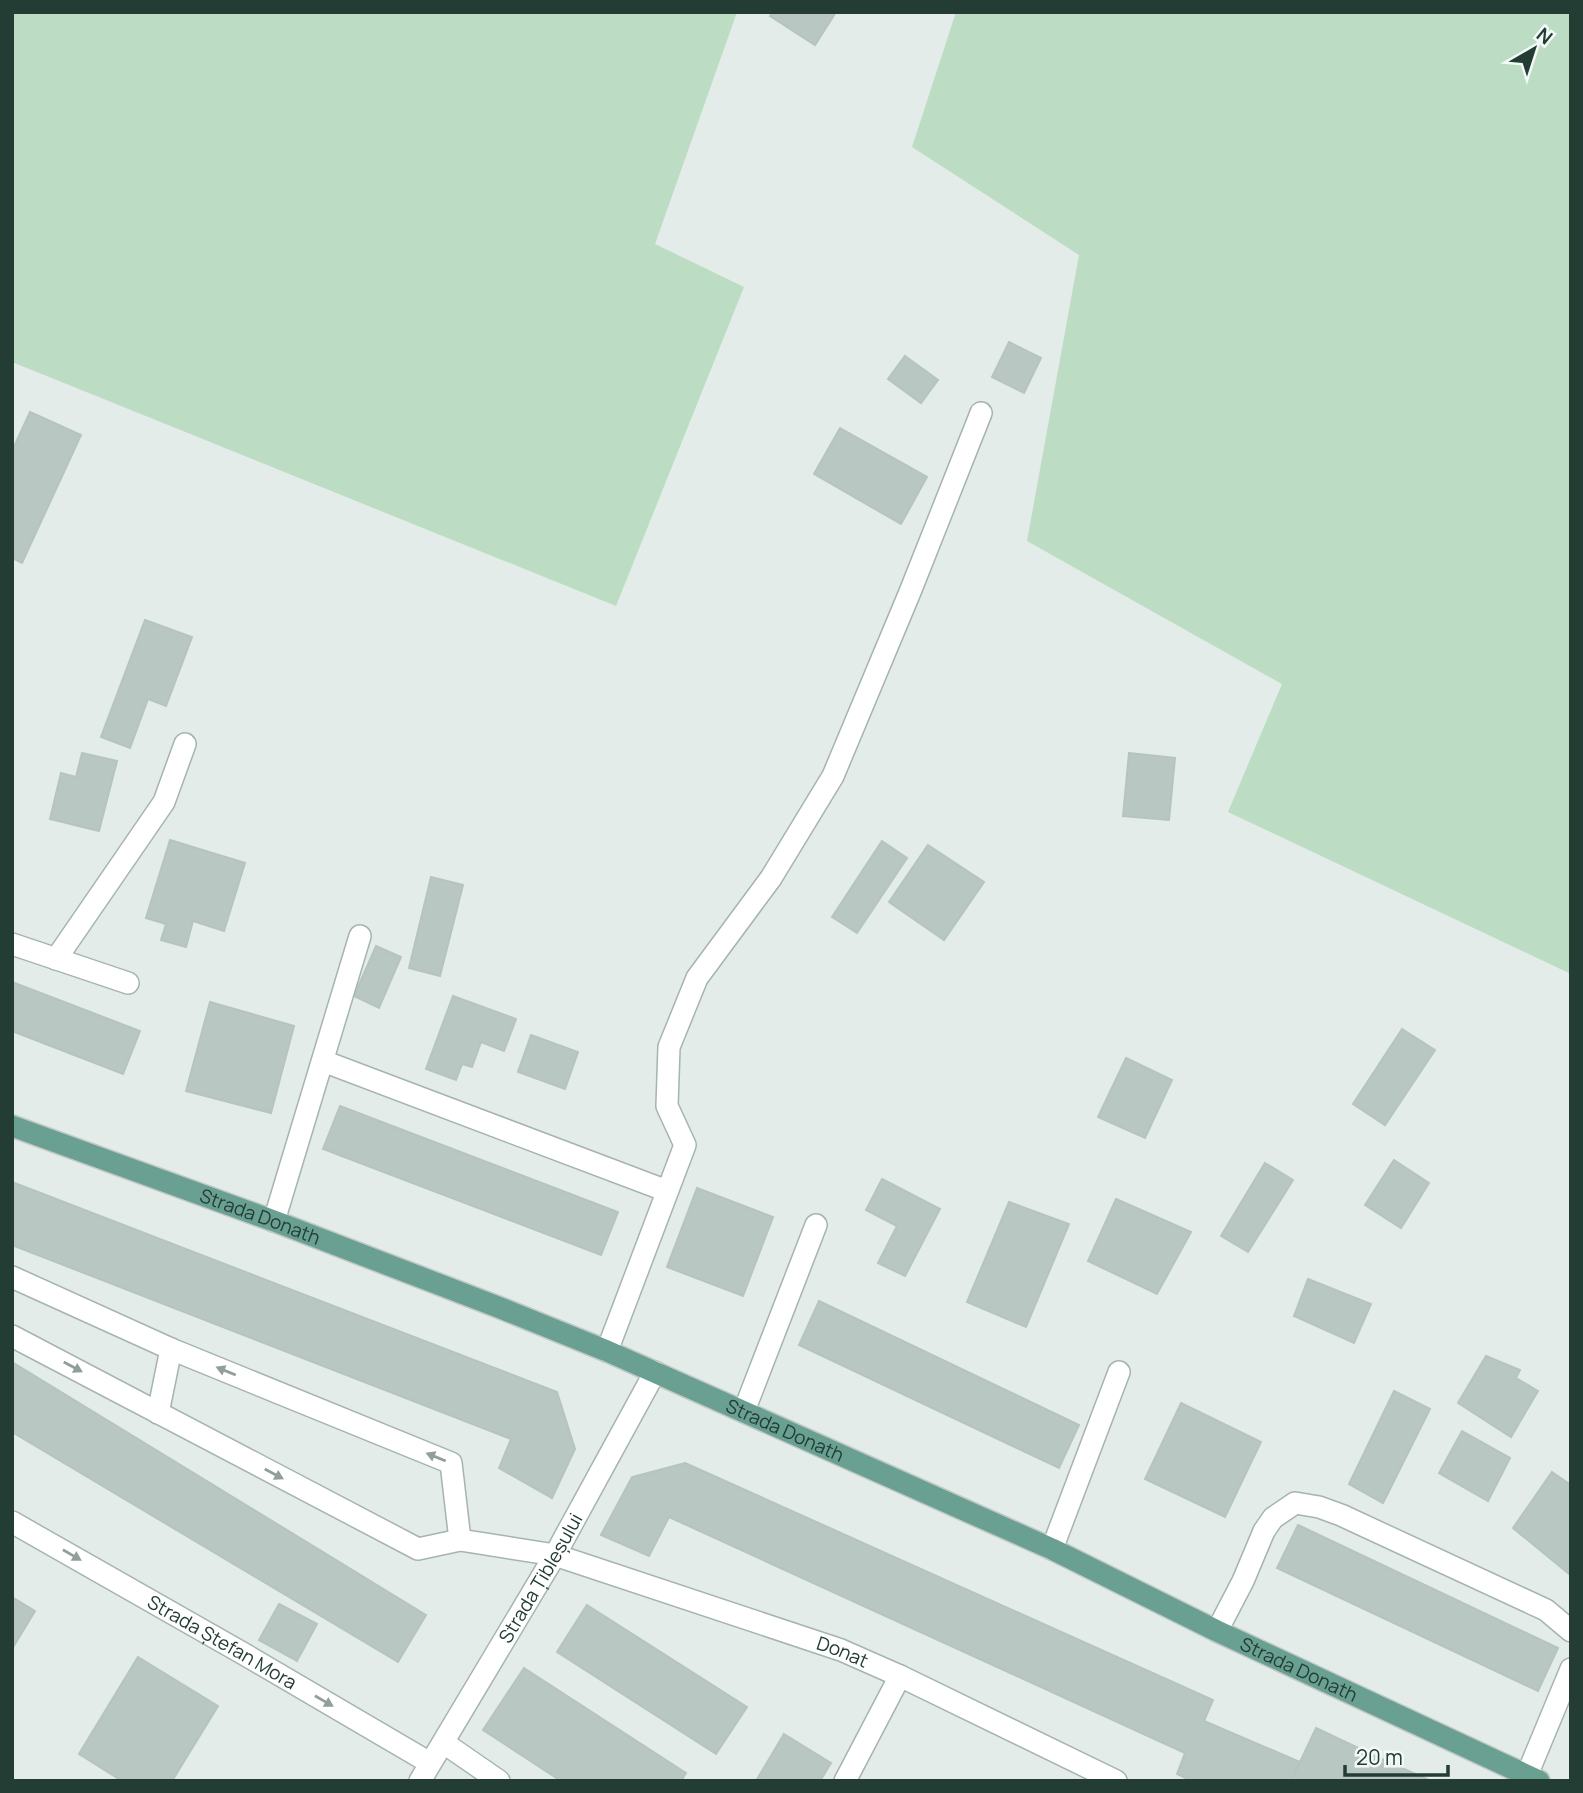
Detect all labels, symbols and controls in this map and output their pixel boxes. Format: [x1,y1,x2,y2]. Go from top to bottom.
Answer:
north arrow [1499,14,1569,84]
text: N [1531,21,1558,50]
street label: Strada Donath [196,1182,324,1251]
one-way arrow [63,1362,83,1373]
one-way arrow [215,1365,236,1376]
street label: Strada Donath [722,1393,848,1468]
one-way arrow [425,1452,446,1463]
one-way arrow [264,1468,284,1479]
street label: Strada Țibleșului [492,1509,588,1648]
one-way arrow [62,1549,81,1562]
street label: Strada Ștefan Mora [143,1589,302,1695]
street label: Donat [813,1630,873,1673]
street label: Strada Donath [1236,1631,1362,1708]
one-way arrow [315,1695,334,1707]
scale bar [1345,1734,1448,1778]
text: 20 m [1356,1743,1403,1771]

